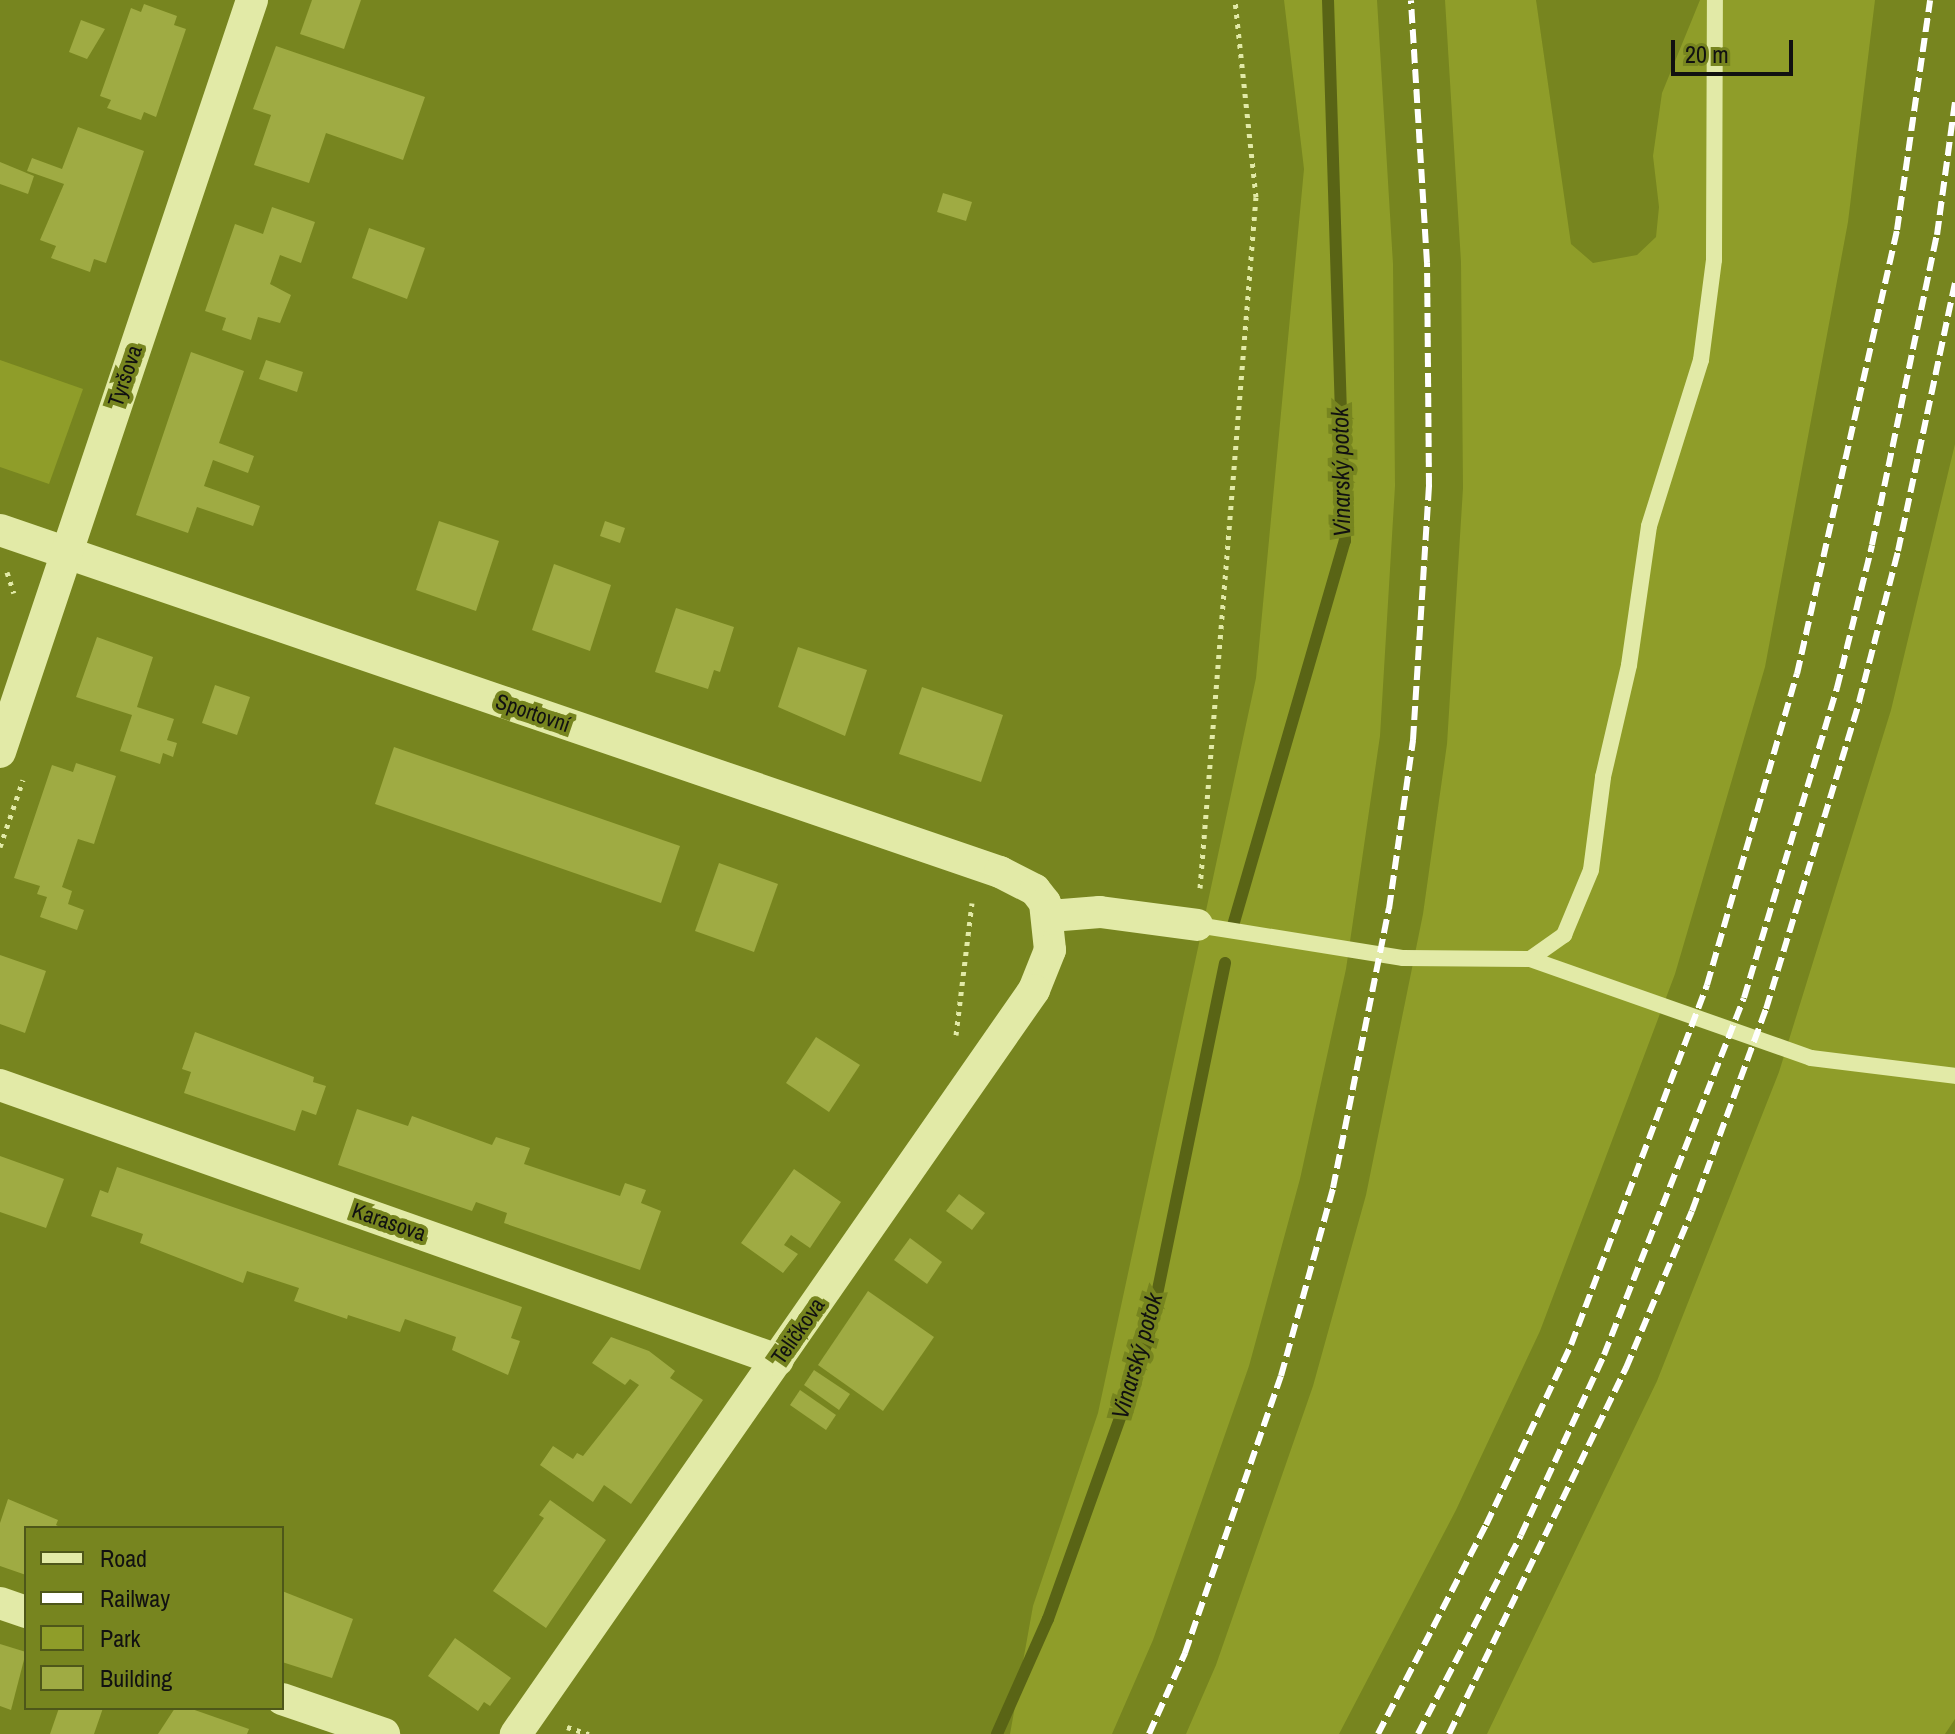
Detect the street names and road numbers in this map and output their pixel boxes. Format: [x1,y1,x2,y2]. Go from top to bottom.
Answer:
street label: Tyršova [102,342,148,410]
street label: Sportovní [492,688,574,738]
street label: Karasova [349,1197,429,1247]
street label: Teličkova [766,1293,830,1369]

